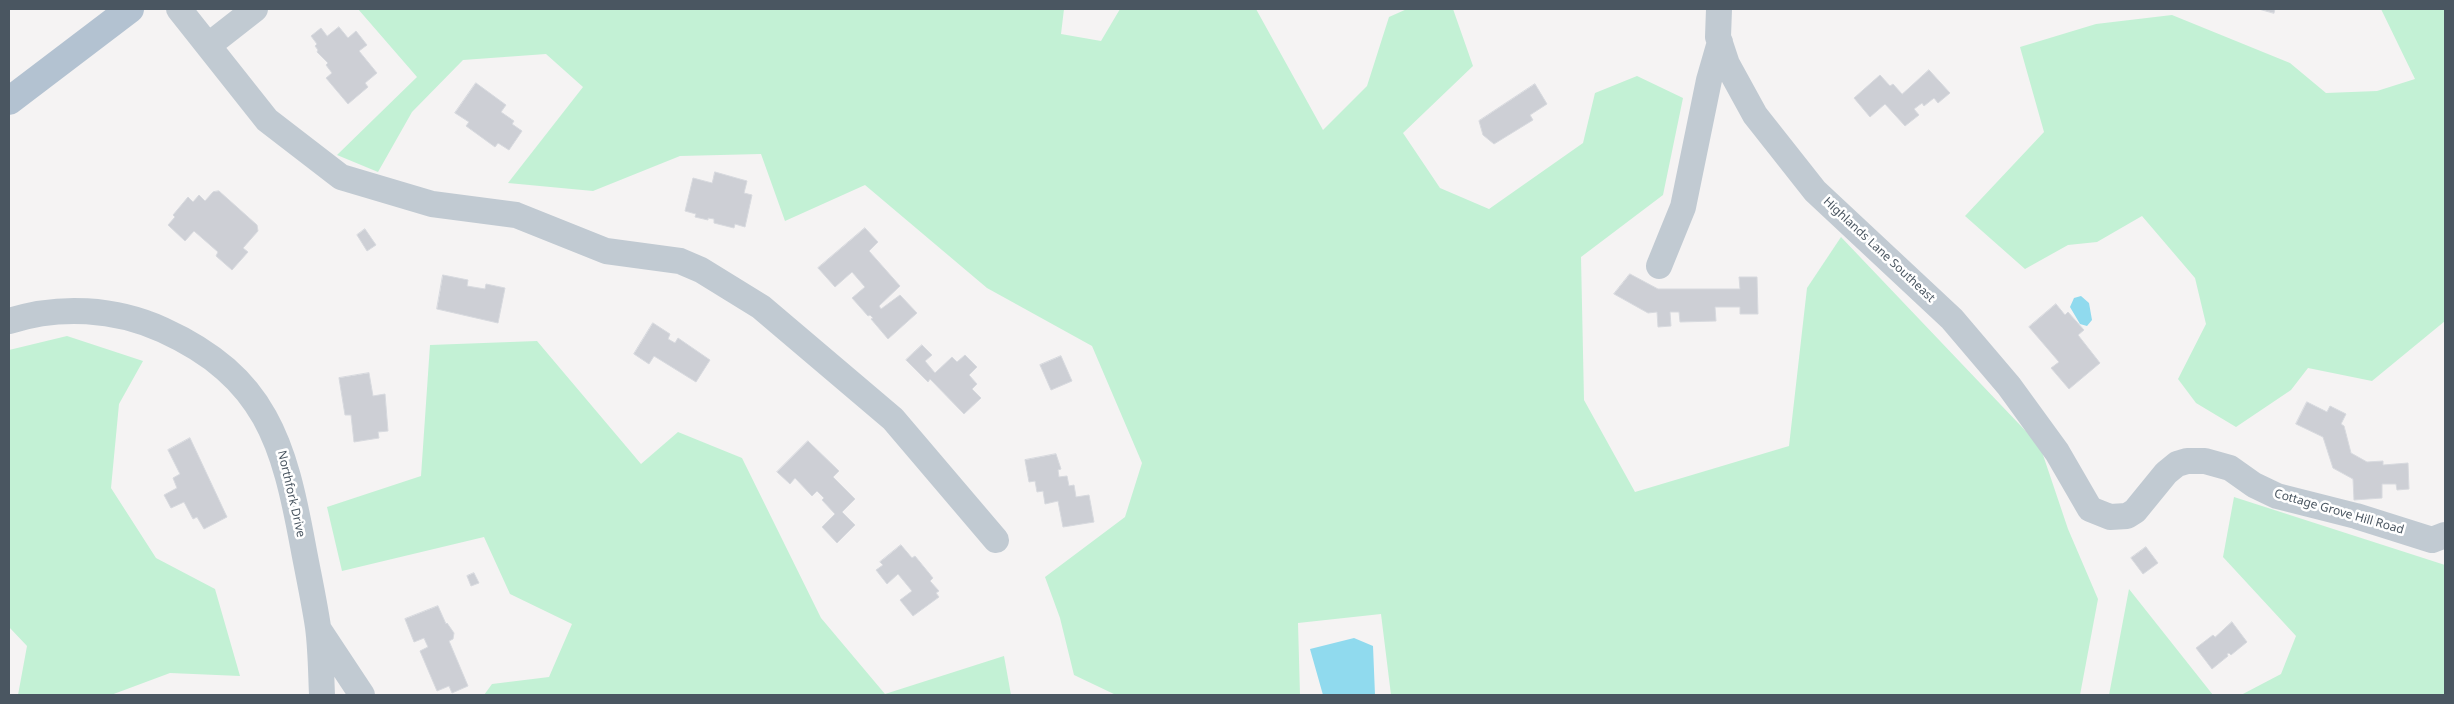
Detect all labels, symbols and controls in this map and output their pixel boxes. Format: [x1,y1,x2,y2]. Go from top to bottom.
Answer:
street label: Highlands Lane Southeast [1820,195,1938,305]
street label: Northfork Drive [274,449,308,539]
street label: Cottage Grove Hill Road [2273,487,2405,537]

